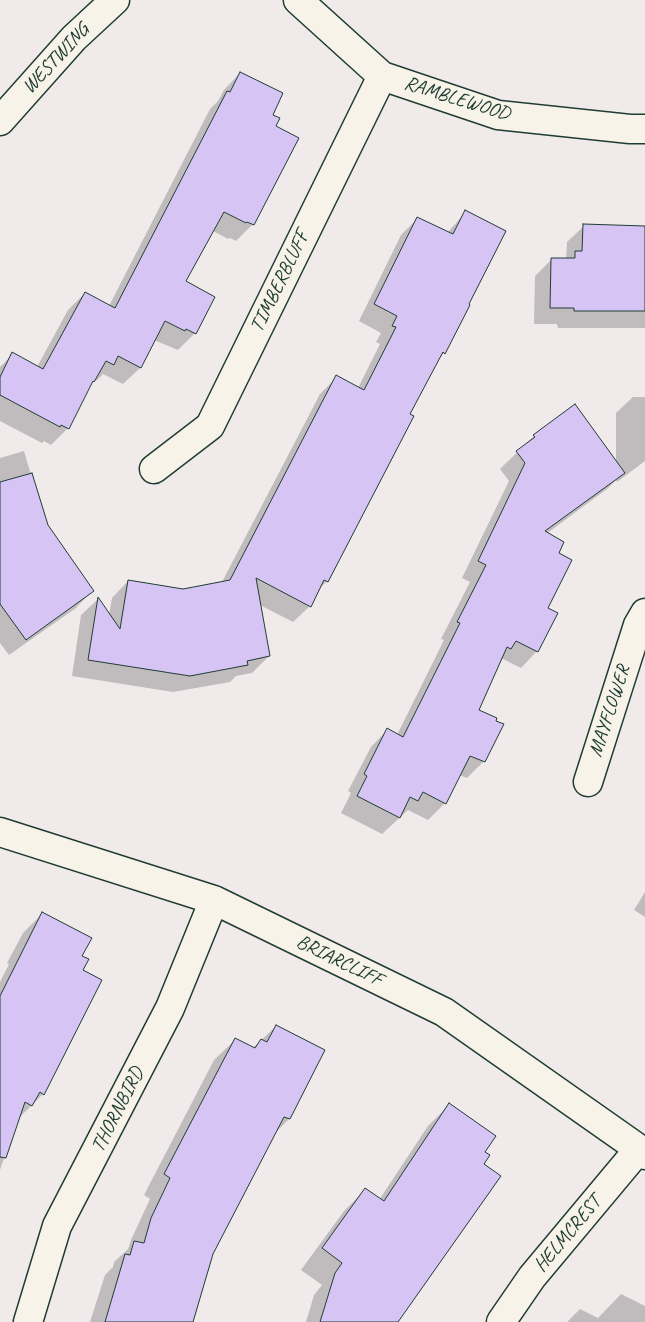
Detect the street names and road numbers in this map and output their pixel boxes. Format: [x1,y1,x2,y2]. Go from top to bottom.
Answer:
street label: WESTWING [18,19,94,99]
street label: RAMBLEWOOD [401,72,513,126]
street label: TIMBERBLUFF [245,228,315,336]
street label: MAYFLOWER [584,662,636,760]
street label: BRIARCLIFF [292,930,386,992]
street label: THORNBIRD [86,1064,150,1156]
street label: HELMCREST [529,1191,607,1277]

